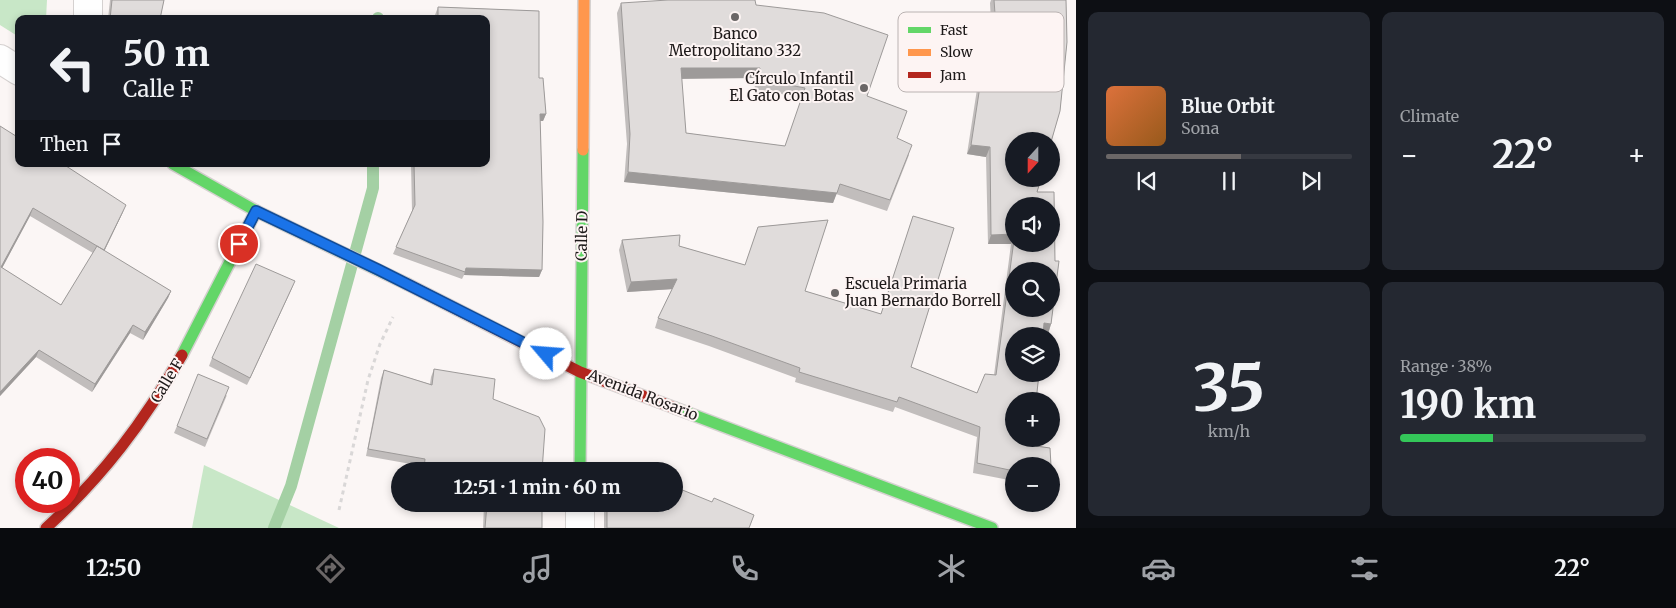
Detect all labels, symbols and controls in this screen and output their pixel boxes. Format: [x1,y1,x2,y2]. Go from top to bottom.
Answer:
marker: Banco Metropolitano 332 [729,11,741,23]
legend [898,12,1064,92]
text: Fast [940,21,968,39]
place label: Banco Metropolitano 332 [669,24,801,60]
text: 50 m [123,32,210,76]
icon: left [40,35,105,100]
text: Slow [940,43,973,61]
text: Jam [939,66,966,84]
place label: Círculo Infantil El Gato con Botas [729,69,854,105]
text: Calle F [123,75,193,103]
marker: Círculo Infantil El Gato con Botas [858,82,870,94]
text: Blue Orbit [1181,94,1275,118]
text: Climate [1400,106,1459,126]
text: Sona [1181,118,1219,138]
icon: arrive [98,130,126,158]
text: 22° [1492,131,1554,178]
text: Then [40,132,88,156]
north arrow [1005,132,1060,188]
map controls [1005,132,1060,512]
text: − [1400,137,1419,173]
text: + [1627,137,1646,173]
icon: previous [1133,167,1161,195]
icon: pause [1215,167,1243,195]
icon: next [1297,167,1325,195]
button: sound [1005,197,1060,252]
street label: Calle D [572,211,591,261]
pin [218,223,260,265]
icon: arrive [225,230,253,258]
button: search [1005,262,1060,317]
place label: Escuela Primaria Juan Bernardo Borrell [844,274,1001,310]
marker: Escuela Primaria Juan Bernardo Borrell [829,287,841,299]
position arrow [519,327,571,379]
button: layers [1005,327,1060,382]
text: 35 [1193,347,1265,429]
street label: Calle F [146,355,187,406]
text: Range · 38% [1400,356,1492,376]
street label: Avenida Rosario [585,364,701,424]
text: 190 km [1400,381,1536,428]
button: + [1005,392,1060,447]
text: km/h [1208,421,1250,441]
speed limit sign: 40 [15,448,80,513]
button: − [1005,457,1060,512]
text: 12:51 · 1 min · 60 m [453,475,621,499]
icon: directions [313,551,348,586]
icon: music [520,551,555,586]
icon: phone [727,551,762,586]
icon: climate [934,551,969,586]
icon: car [1141,551,1176,586]
icon: filters [1347,551,1382,586]
text: 12:50 [86,554,141,582]
text: 22° [1554,554,1590,582]

